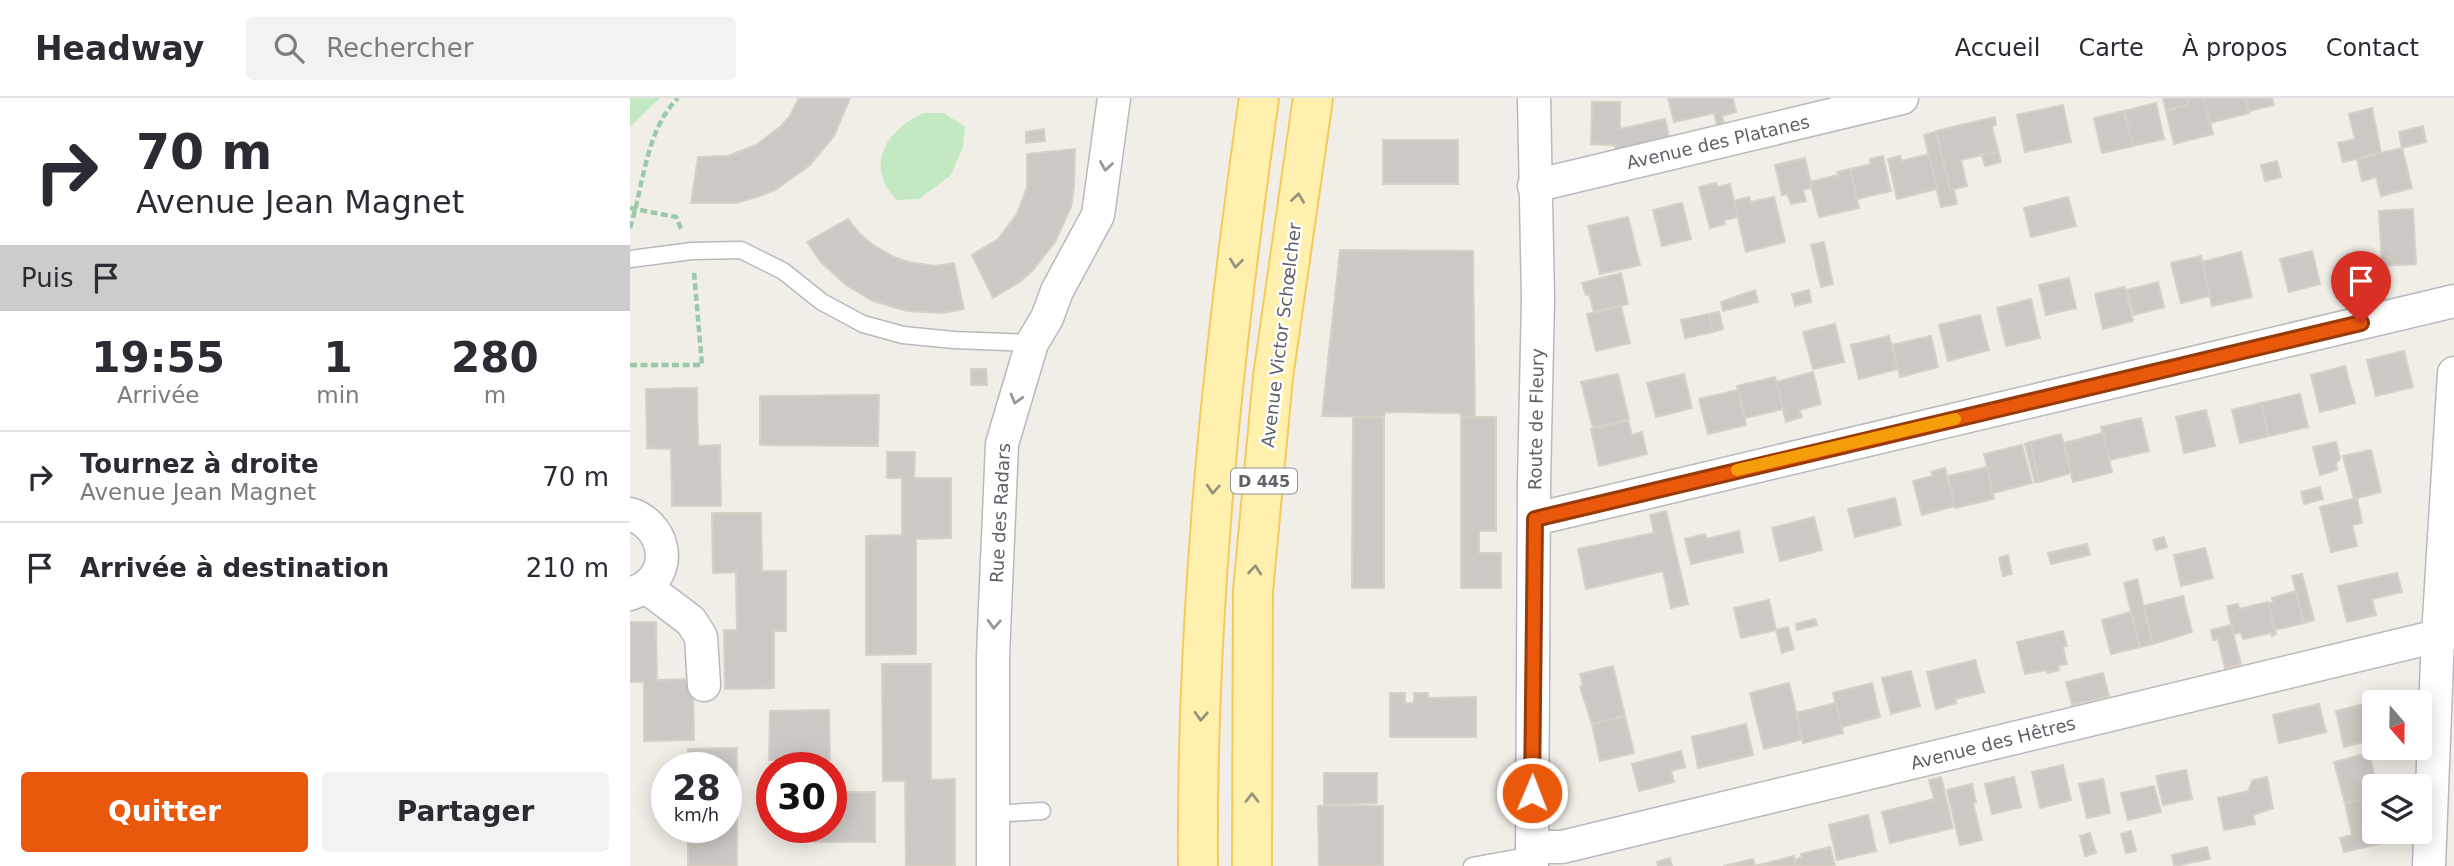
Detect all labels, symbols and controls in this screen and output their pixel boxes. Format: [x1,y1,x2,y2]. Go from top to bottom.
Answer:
search box [246,17,736,80]
text: Headway [35,29,204,68]
icon: search [270,29,308,67]
text: Rechercher [326,33,473,63]
text: Accueil [1955,34,2040,62]
text: Carte [2078,34,2144,62]
text: À propos [2182,34,2288,62]
text: Contact [2326,34,2419,62]
street label: Avenue des Platanes [1625,111,1811,173]
text: 70 m [136,124,272,181]
icon: right [21,126,112,217]
one-way arrow [1099,160,1114,172]
text: Avenue Jean Magnet [136,183,464,221]
one-way arrow [1290,193,1305,204]
street label: Avenue Victor Schœlcher [1257,221,1305,449]
pin [2331,251,2391,323]
one-way arrow [1229,257,1244,269]
icon: arrive [87,259,125,297]
icon: arrive [2342,262,2380,300]
text: Puis [21,263,73,293]
text: 19:55 [91,333,225,382]
text: 1 [323,333,353,382]
text: 280 [451,333,539,382]
street label: Route de Fleury [1524,347,1548,490]
text: Arrivée [117,382,199,408]
text: min [316,382,360,408]
text: m [484,382,506,408]
one-way arrow [1009,392,1024,404]
street label: Rue des Radars [986,443,1014,583]
text: Tournez à droite [80,449,319,479]
icon: right [21,458,59,496]
text: 70 m [542,462,609,492]
road number: D 445 [1231,468,1297,494]
text: Avenue Jean Magnet [80,479,316,505]
one-way arrow [1206,484,1221,495]
icon: arrive [21,549,59,587]
text: Arrivée à destination [80,553,389,583]
text: 210 m [526,553,609,583]
one-way arrow [1247,565,1262,576]
one-way arrow [987,619,1002,630]
north arrow [2362,690,2432,760]
map controls [2362,690,2432,844]
one-way arrow [1193,711,1208,722]
street label: Avenue des Hêtres [1908,712,2078,774]
speed limit sign: 30 [756,752,847,843]
position arrow [1495,756,1569,830]
text: 28 [672,768,721,808]
button: Quitter [21,772,308,852]
button: Partager [322,772,609,852]
button: layers [2362,774,2432,844]
one-way arrow [1244,792,1260,803]
text: km/h [674,804,719,825]

